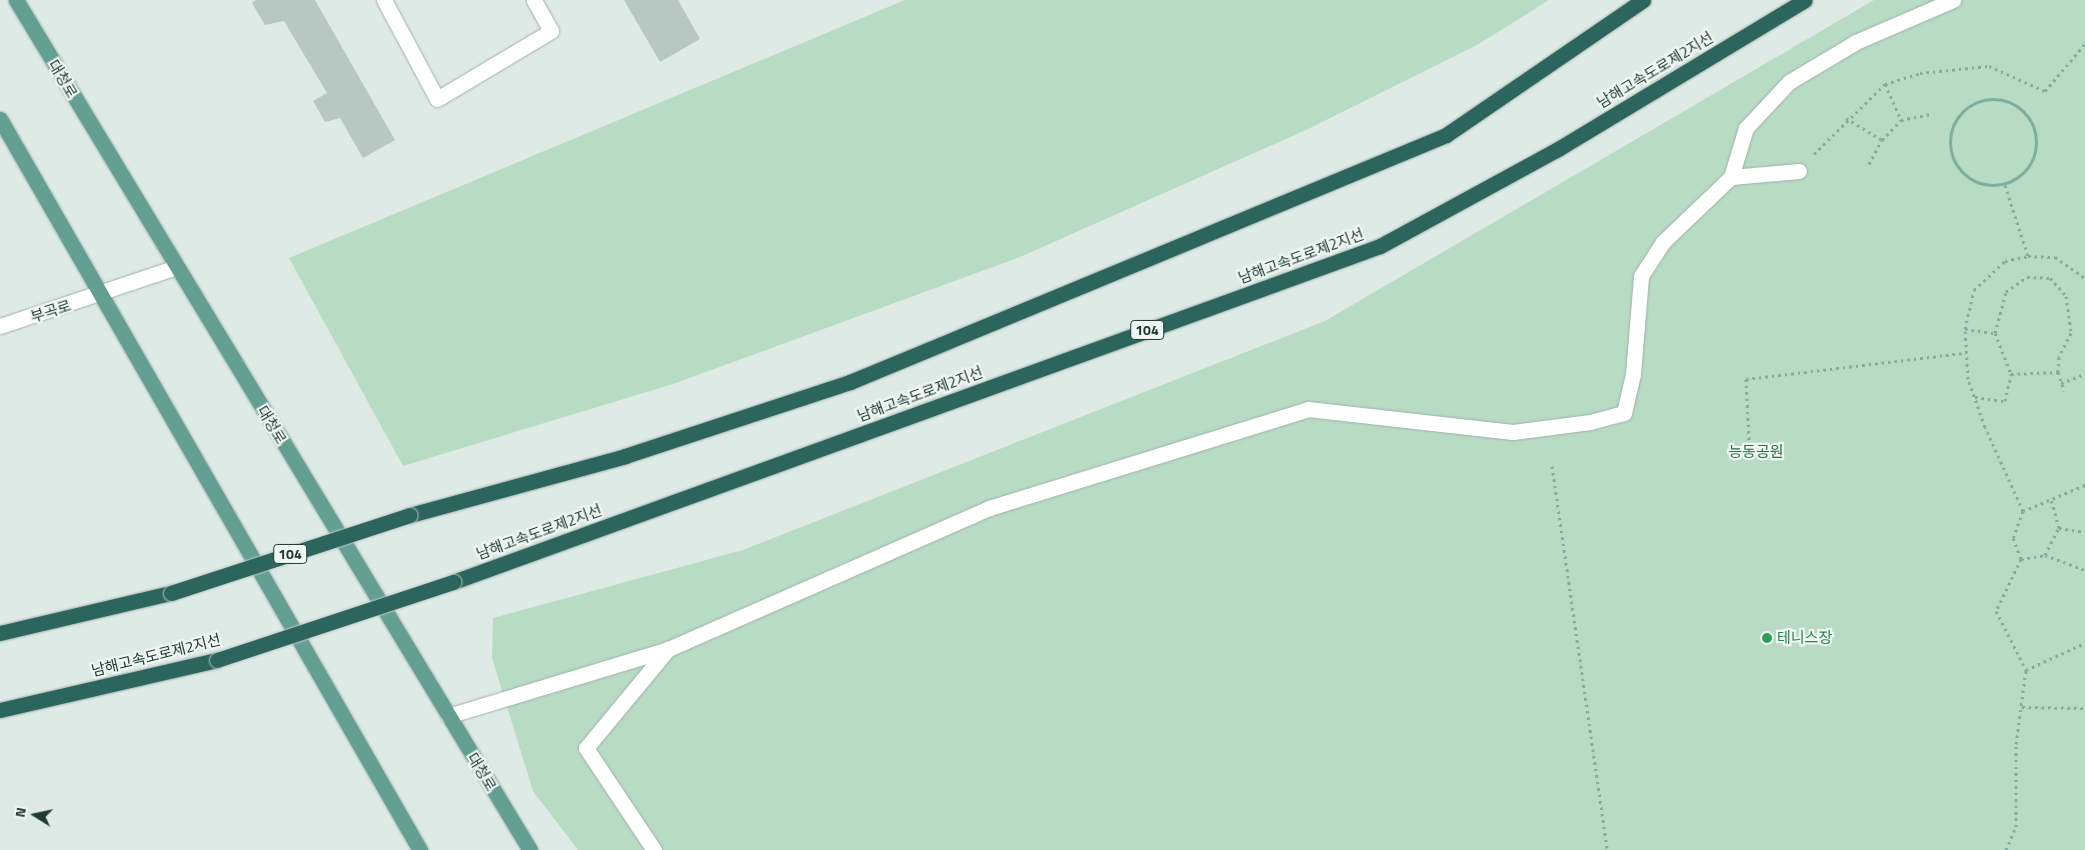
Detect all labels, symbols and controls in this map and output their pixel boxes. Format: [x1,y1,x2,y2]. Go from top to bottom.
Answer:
street label: 남해고속도로제2지선 [1594,28,1716,112]
street label: 대청로 [45,57,81,101]
street label: 남해고속도로제2지선 [1236,225,1366,287]
street label: 부곡로 [29,296,73,326]
road number: 104 [1130,318,1164,342]
street label: 남해고속도로제2지선 [855,363,985,425]
street label: 대청로 [254,403,290,447]
park label: 능동공원 [1728,443,1784,461]
street label: 남해고속도로제2지선 [474,501,604,563]
road number: 104 [272,542,308,566]
place label: 테니스장 [1777,629,1832,647]
street label: 남해고속도로제2지선 [89,630,223,680]
marker: 테니스장 [1761,632,1773,644]
street label: 대청로 [464,750,500,794]
north arrow [10,790,60,840]
text: N [9,806,31,819]

